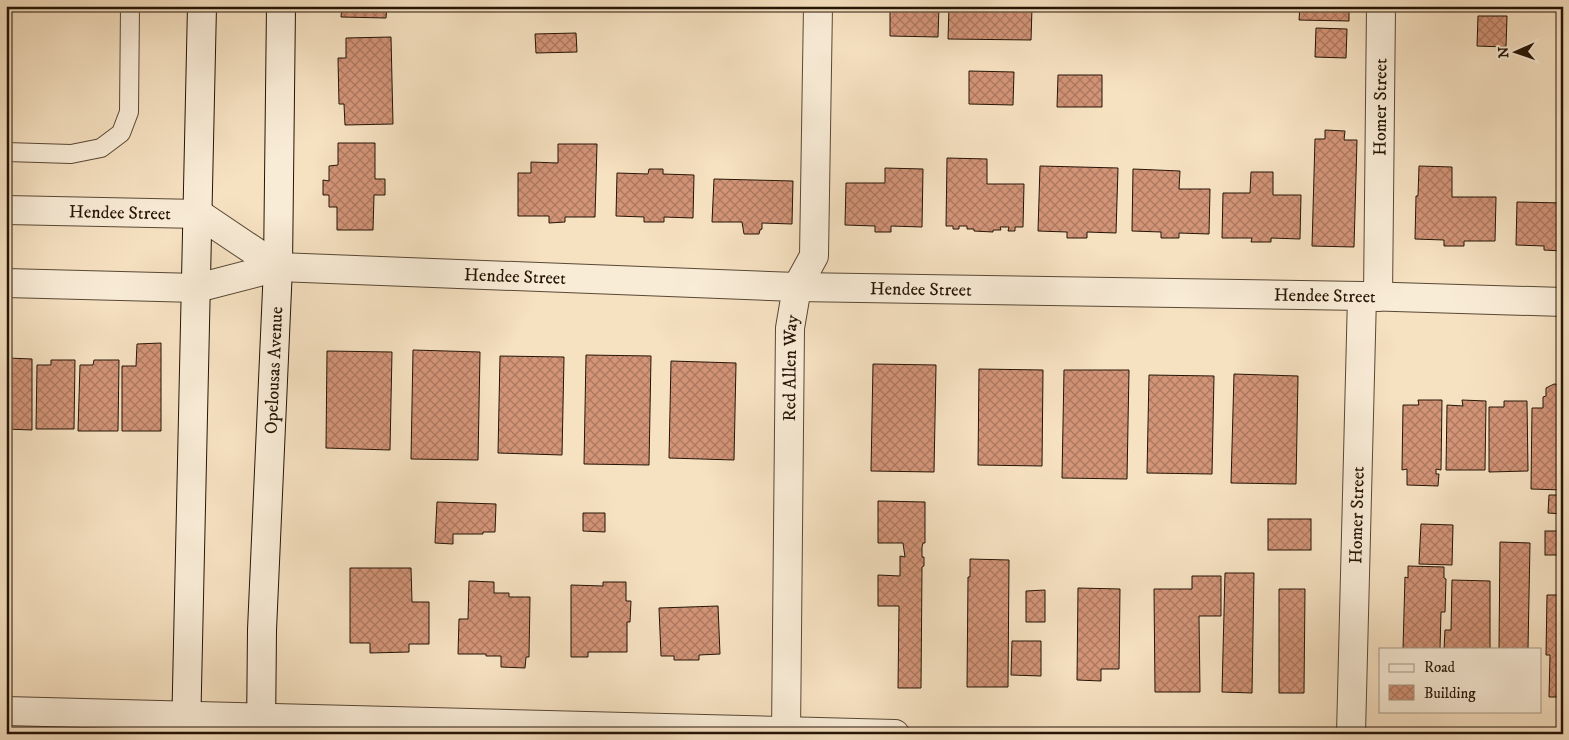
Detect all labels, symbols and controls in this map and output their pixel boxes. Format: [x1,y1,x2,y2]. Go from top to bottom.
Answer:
north arrow [1492,28,1542,78]
text: N [1495,46,1513,58]
street label: Homer Street [1369,58,1392,156]
street label: Hendee Street [69,201,171,225]
street label: Hendee Street [464,264,567,290]
street label: Hendee Street [870,278,972,302]
street label: Hendee Street [1274,285,1376,308]
street label: Opelousas Avenue [261,306,288,435]
street label: Red Allen Way [779,313,804,421]
street label: Homer Street [1345,466,1370,564]
legend [1379,648,1542,712]
text: Road [1424,658,1456,677]
text: Building [1424,684,1476,703]

